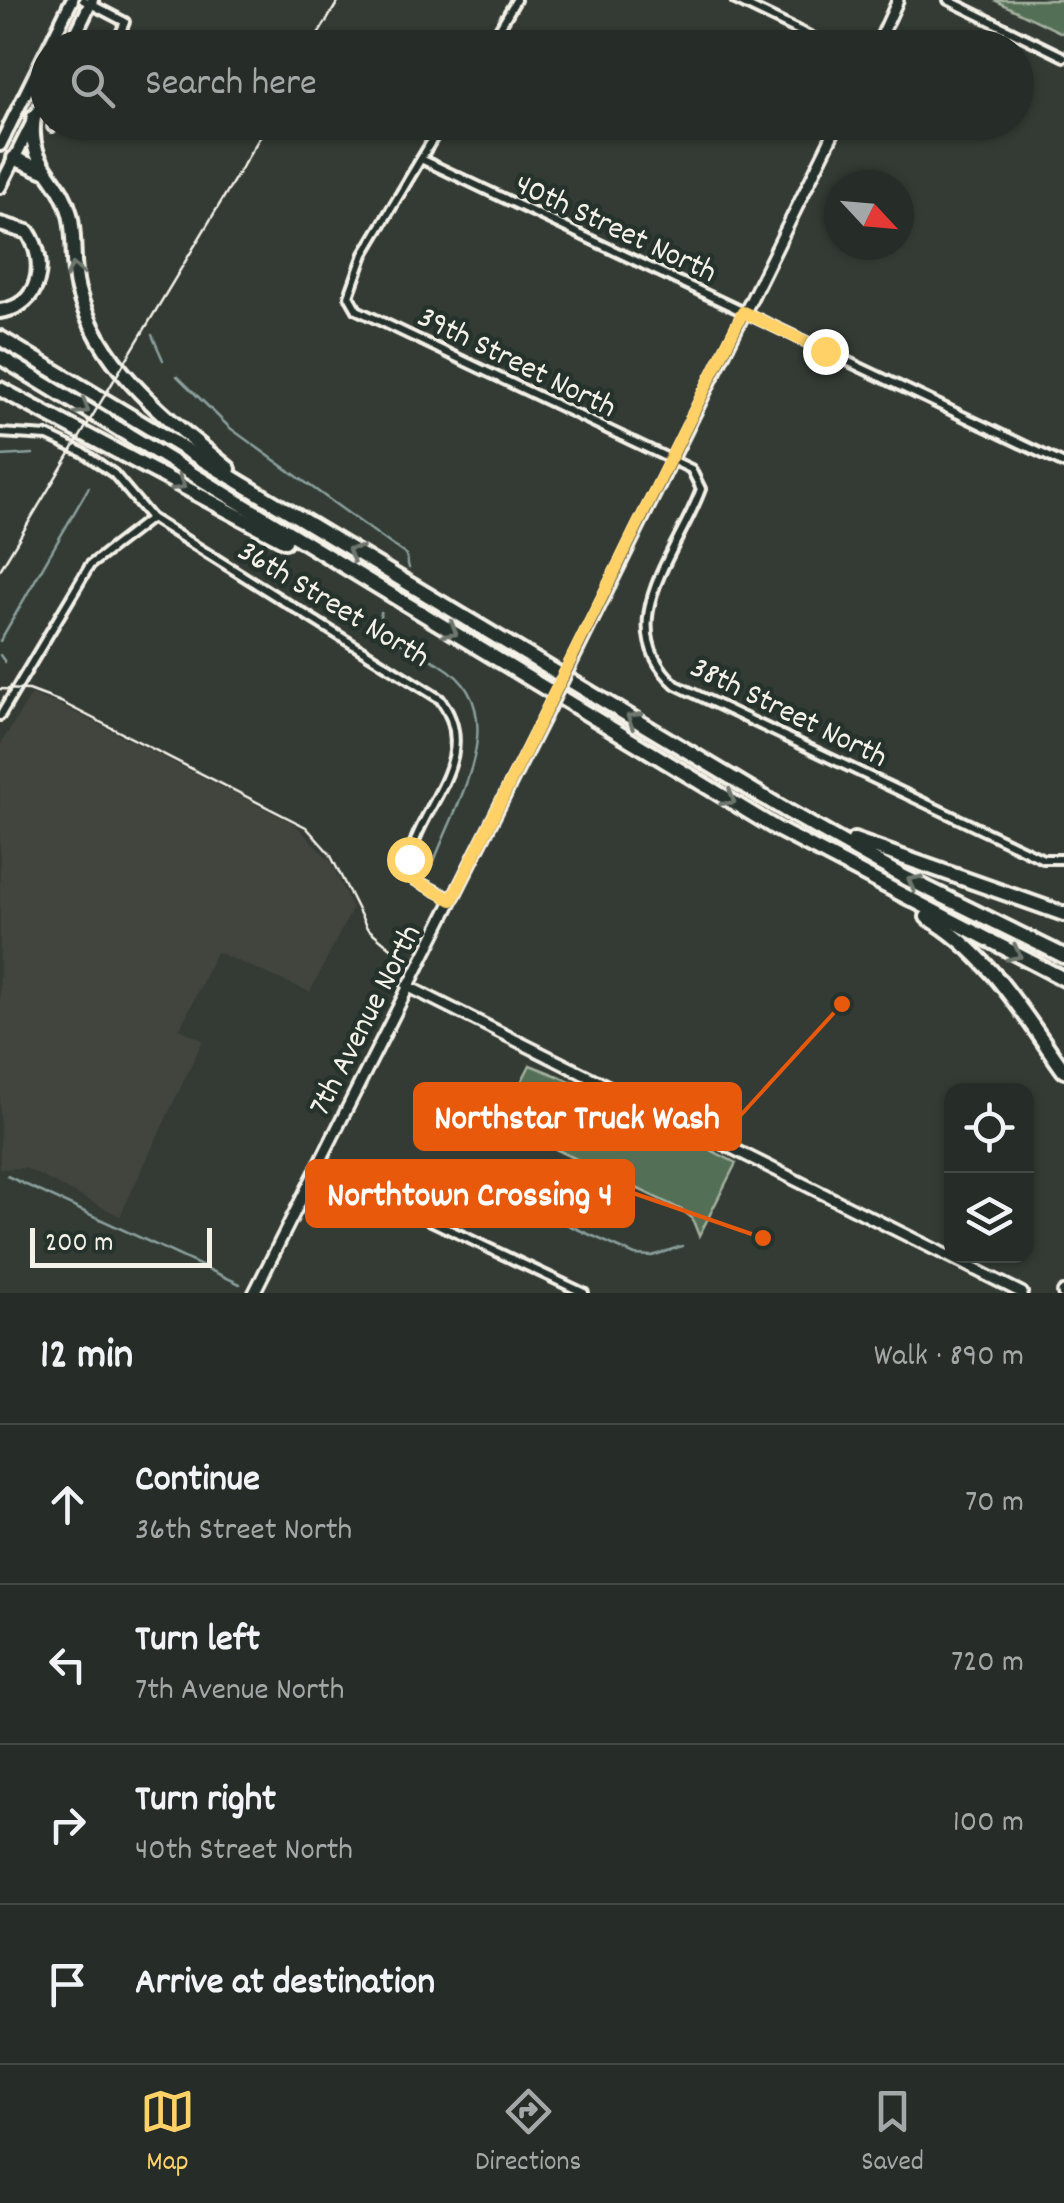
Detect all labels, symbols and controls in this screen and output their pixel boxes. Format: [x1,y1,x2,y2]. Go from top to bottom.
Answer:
search box [30,30,1034,140]
icon: search [65,58,120,113]
text: Search here [145,58,317,113]
street label: 40th Street North [506,164,723,297]
north arrow [824,170,914,260]
one-way arrow [64,261,85,278]
street label: 39th Street North [409,296,623,433]
route end [803,329,849,375]
one-way arrow [72,396,90,415]
one-way arrow [168,472,186,491]
street label: 36th Street North [228,531,437,682]
one-way arrow [347,545,365,564]
one-way arrow [440,619,458,638]
street label: 38th Street North [681,647,894,782]
one-way arrow [626,712,644,731]
one-way arrow [718,787,736,806]
route start [387,837,433,883]
one-way arrow [906,874,924,894]
street label: 7th Avenue North [299,918,435,1125]
one-way arrow [1004,942,1022,961]
map controls [944,1083,1034,1263]
button: locate [944,1083,1034,1173]
callout: Northstar Truck Wash [415,1084,740,1149]
text: Northstar Truck Wash [434,1096,720,1146]
callout: Northtown Crossing 4 [307,1161,633,1226]
text: Northtown Crossing 4 [327,1173,613,1223]
button: layers [944,1173,1034,1263]
scale bar [30,1223,212,1268]
text: 200 m [45,1225,113,1265]
text: 12 min [40,1328,133,1388]
text: Walk · 890 m [874,1335,1024,1381]
text: Continue [135,1454,260,1509]
icon: ahead [40,1477,95,1532]
text: 70 m [965,1481,1024,1527]
text: 36th Street North [135,1509,352,1555]
text: Turn left [135,1614,260,1669]
icon: left [40,1637,95,1692]
text: 720 m [951,1641,1024,1687]
text: 7th Avenue North [135,1669,344,1715]
text: Turn right [135,1774,276,1829]
icon: right [40,1797,95,1852]
text: 100 m [953,1801,1024,1847]
text: 40th Street North [135,1829,353,1875]
icon: arrive [40,1957,95,2012]
text: Arrive at destination [135,1957,435,2012]
tab: Map [140,2084,195,2184]
tab: Directions [475,2084,581,2184]
tab: Saved [861,2084,924,2184]

